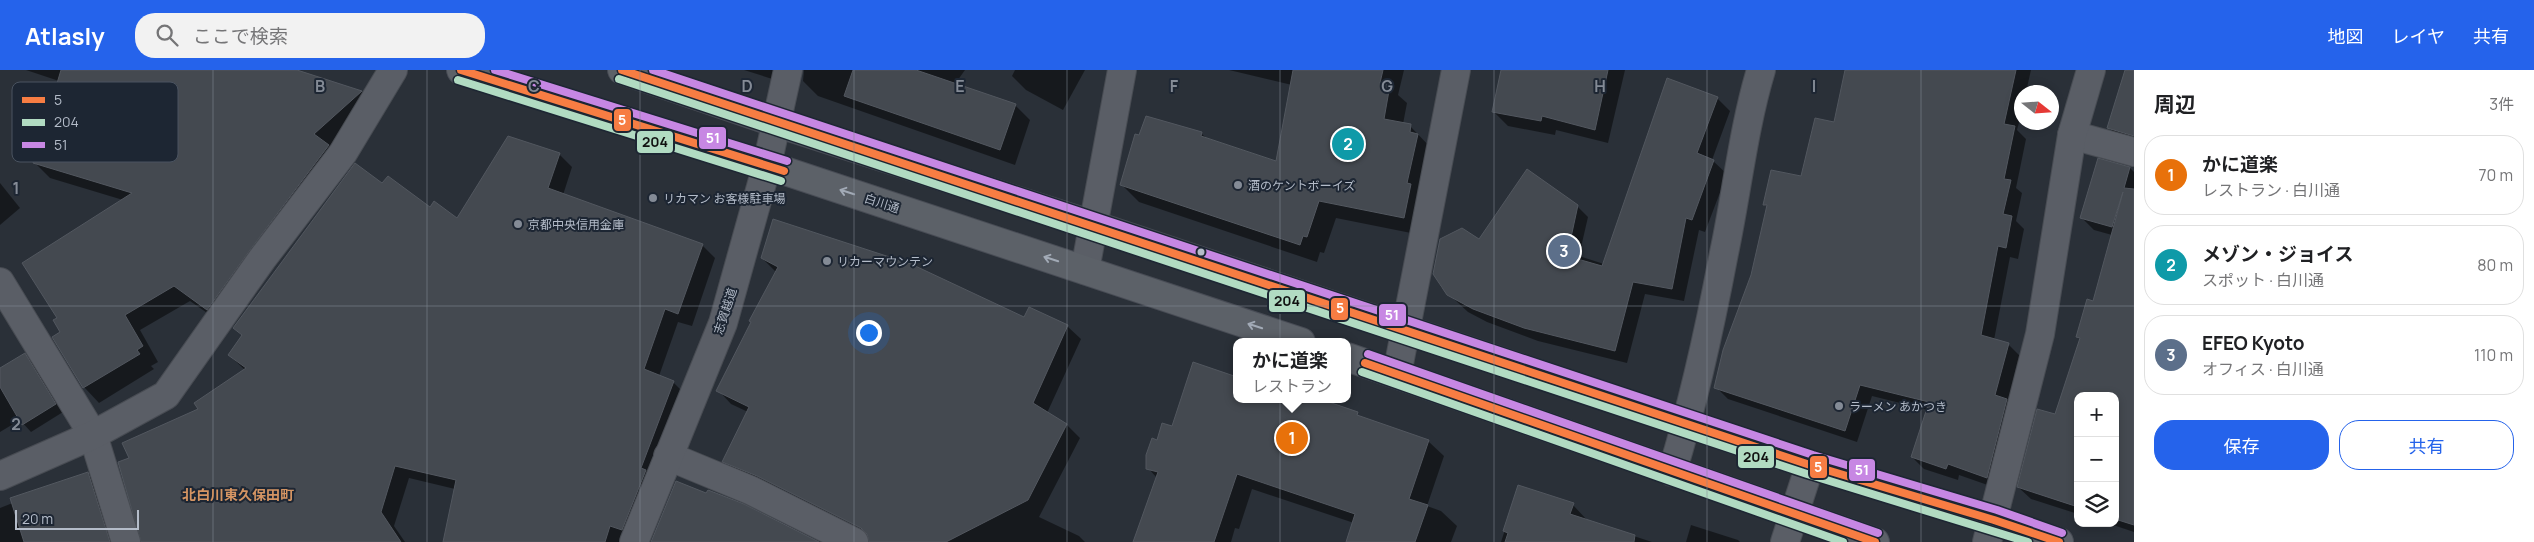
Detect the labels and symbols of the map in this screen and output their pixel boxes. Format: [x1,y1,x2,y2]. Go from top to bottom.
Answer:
text: B [315,75,325,97]
text: C [528,75,540,97]
text: D [741,75,753,97]
text: E [955,75,965,97]
text: F [1170,75,1179,97]
text: G [1381,75,1393,97]
text: H [1594,75,1606,97]
text: I [1812,75,1816,97]
legend [12,82,178,162]
north arrow [2014,85,2059,130]
text: 5 [54,90,62,109]
line badge: 5 [613,108,632,132]
text: 5 [618,110,626,129]
text: 204 [54,112,79,131]
pin: 2 [1332,125,1364,163]
line badge: 51 [698,126,727,150]
text: 51 [706,128,720,147]
line badge: 204 [636,130,674,154]
text: 204 [642,132,668,151]
text: 51 [54,135,68,154]
text: 1 [12,177,20,199]
place label: 酒のケントボーイズ [1248,177,1355,194]
marker: 酒のケントボーイズ [1232,179,1244,191]
one-way arrow [839,186,855,196]
street label: 白川通 [862,189,902,217]
place label: リカマン お客様駐車場 [663,190,785,207]
marker: リカマン お客様駐車場 [647,192,659,204]
place label: 京都中央信用金庫 [528,216,624,233]
marker: 京都中央信用金庫 [512,218,524,230]
pin: 3 [1548,232,1580,270]
unlabelled marker [1196,247,1206,257]
place label: リカーマウンテン [837,253,933,270]
one-way arrow [1044,254,1059,263]
marker: リカーマウンテン [821,255,833,267]
street label: 志賀越道 [709,286,741,336]
line badge: 204 [1268,289,1306,313]
text: 204 [1274,291,1300,310]
line badge: 5 [1330,297,1349,321]
text: 5 [1336,298,1344,317]
line badge: 51 [1378,303,1407,327]
text: 51 [1385,305,1399,324]
your location [856,320,882,346]
one-way arrow [1248,321,1264,331]
place label: ラーメン あかつき [1849,398,1947,415]
marker: ラーメン あかつき [1833,400,1845,412]
text: 2 [11,413,21,435]
pin: 1 [1276,419,1308,457]
line badge: 204 [1737,445,1775,469]
text: 204 [1743,447,1769,466]
line badge: 5 [1809,455,1828,479]
text: 5 [1814,457,1822,476]
line badge: 51 [1848,458,1876,482]
text: 51 [1855,460,1869,479]
district label: 北白川東久保田町 [182,485,294,504]
scale bar [15,507,139,530]

